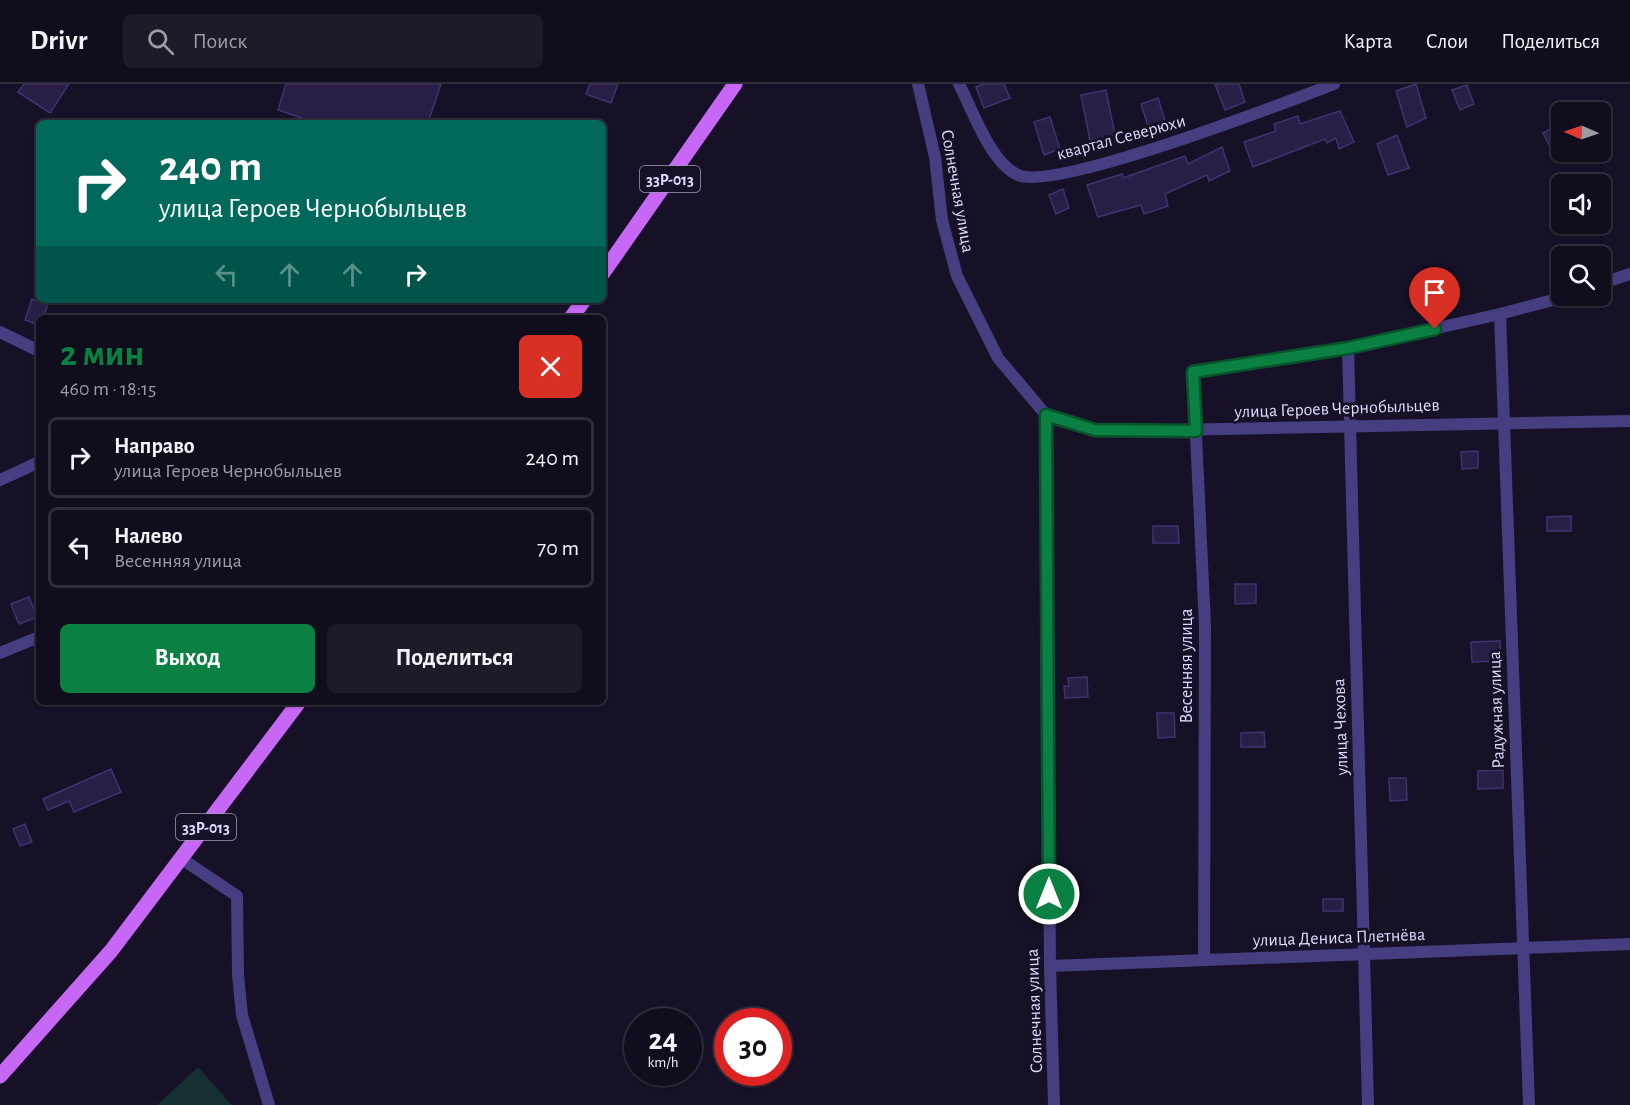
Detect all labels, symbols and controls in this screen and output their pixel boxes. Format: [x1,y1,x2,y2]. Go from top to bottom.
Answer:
search box [123,14,543,68]
icon: search [144,25,177,58]
text: Drivr [30,27,87,55]
text: Поиск [192,30,247,52]
text: Карта [1343,31,1393,52]
text: Слои [1426,31,1468,52]
text: Поделиться [1501,31,1600,52]
north arrow [1551,102,1611,162]
map controls [1551,102,1611,306]
street label: квартал Северюхи [1055,112,1188,164]
street label: Солнечная улица [937,128,977,254]
icon: right [60,144,138,222]
text: 240 m [159,146,262,188]
road number: 33Р-013 [640,166,700,192]
button: sound [1551,174,1611,234]
text: улица Героев Чернобыльцев [159,195,467,222]
button: search [1551,246,1611,306]
icon: left [210,258,243,291]
icon: ahead [273,258,306,291]
icon: ahead [336,258,369,291]
icon: right [399,258,432,291]
pin [1409,267,1460,329]
icon: arrive [1418,276,1451,309]
button: close [519,335,582,398]
text: 2 мин [60,336,144,372]
text: 460 m · 18:15 [60,379,156,399]
street label: улица Героев Чернобыльцев [1233,395,1440,422]
text: Направо [114,435,195,457]
icon: right [63,441,96,474]
text: 240 m [526,447,579,469]
text: улица Героев Чернобыльцев [114,461,342,481]
text: Налево [114,525,183,547]
icon: left [63,531,96,564]
text: 70 m [537,537,579,559]
text: Весенняя улица [114,551,242,571]
street label: Весенняя улица [1178,608,1196,724]
button: Выход [60,624,315,693]
button: Поделиться [327,624,582,693]
street label: Радужная улица [1486,651,1508,769]
street label: улица Чехова [1330,678,1352,777]
road number: 33Р-013 [176,814,236,840]
position arrow [1017,862,1081,926]
street label: улица Дениса Плетнёва [1252,926,1426,950]
street label: Солнечная улица [1024,948,1046,1073]
speed limit sign: 30 [714,1008,792,1086]
text: 24 [648,1025,678,1055]
text: km/h [648,1055,678,1070]

